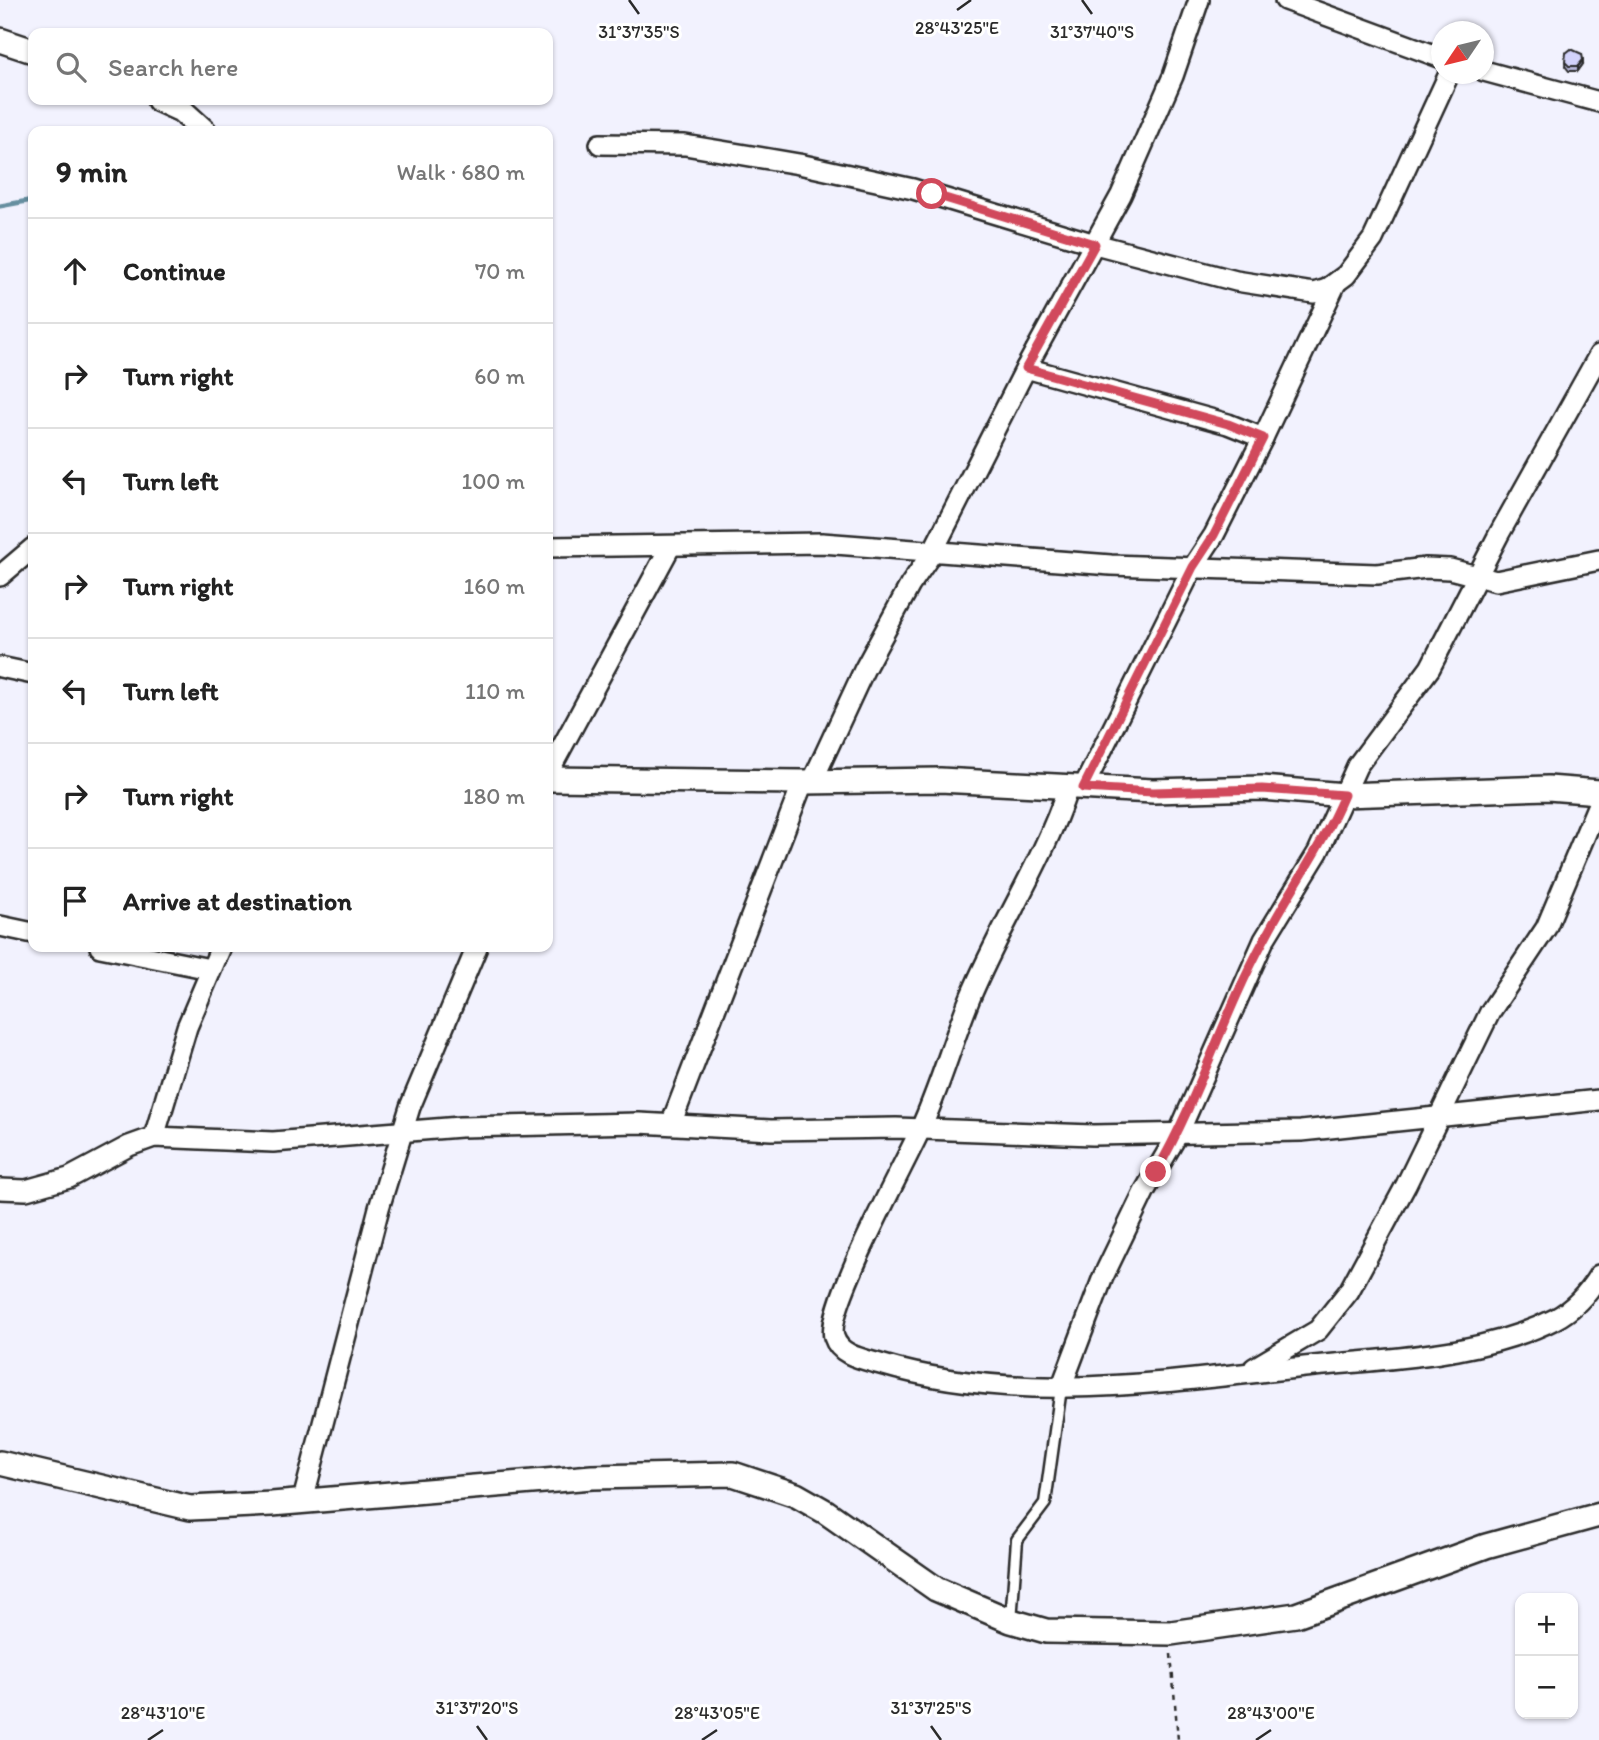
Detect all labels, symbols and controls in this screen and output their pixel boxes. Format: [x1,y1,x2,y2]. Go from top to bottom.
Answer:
text: 28°43'25"E [915,17,999,39]
text: 31°37'35"S [598,21,680,43]
text: 31°37'40"S [1050,21,1134,43]
north arrow [1431,21,1494,84]
search box [28,28,553,105]
icon: search [52,48,90,86]
text: Search here [108,51,238,83]
text: 9 min [56,153,127,190]
text: Walk · 680 m [397,158,525,186]
route start [916,178,947,209]
icon: ahead [56,252,94,290]
text: Continue [123,255,226,287]
text: 70 m [475,257,525,285]
icon: right [56,357,94,395]
text: Turn right [123,360,234,392]
text: 60 m [474,362,525,390]
icon: left [56,462,94,500]
text: Turn left [123,465,219,497]
text: 100 m [461,467,525,495]
icon: right [56,567,94,605]
text: Turn right [123,570,234,602]
text: 160 m [463,572,525,600]
icon: left [56,672,94,710]
text: Turn left [123,675,219,707]
text: 110 m [465,677,525,705]
icon: right [56,777,94,815]
text: Turn right [123,780,234,812]
text: 180 m [463,782,525,810]
icon: arrive [56,882,94,920]
text: Arrive at destination [123,885,352,917]
route end [1140,1156,1171,1187]
map controls [1515,1593,1578,1719]
button: + [1515,1593,1578,1656]
button: − [1515,1656,1578,1719]
text: 31°37'20"S [436,1697,518,1719]
text: 31°37'25"S [890,1697,972,1719]
text: 28°43'10"E [121,1702,205,1724]
text: 28°43'05"E [674,1702,760,1724]
text: 28°43'00"E [1227,1702,1315,1724]

